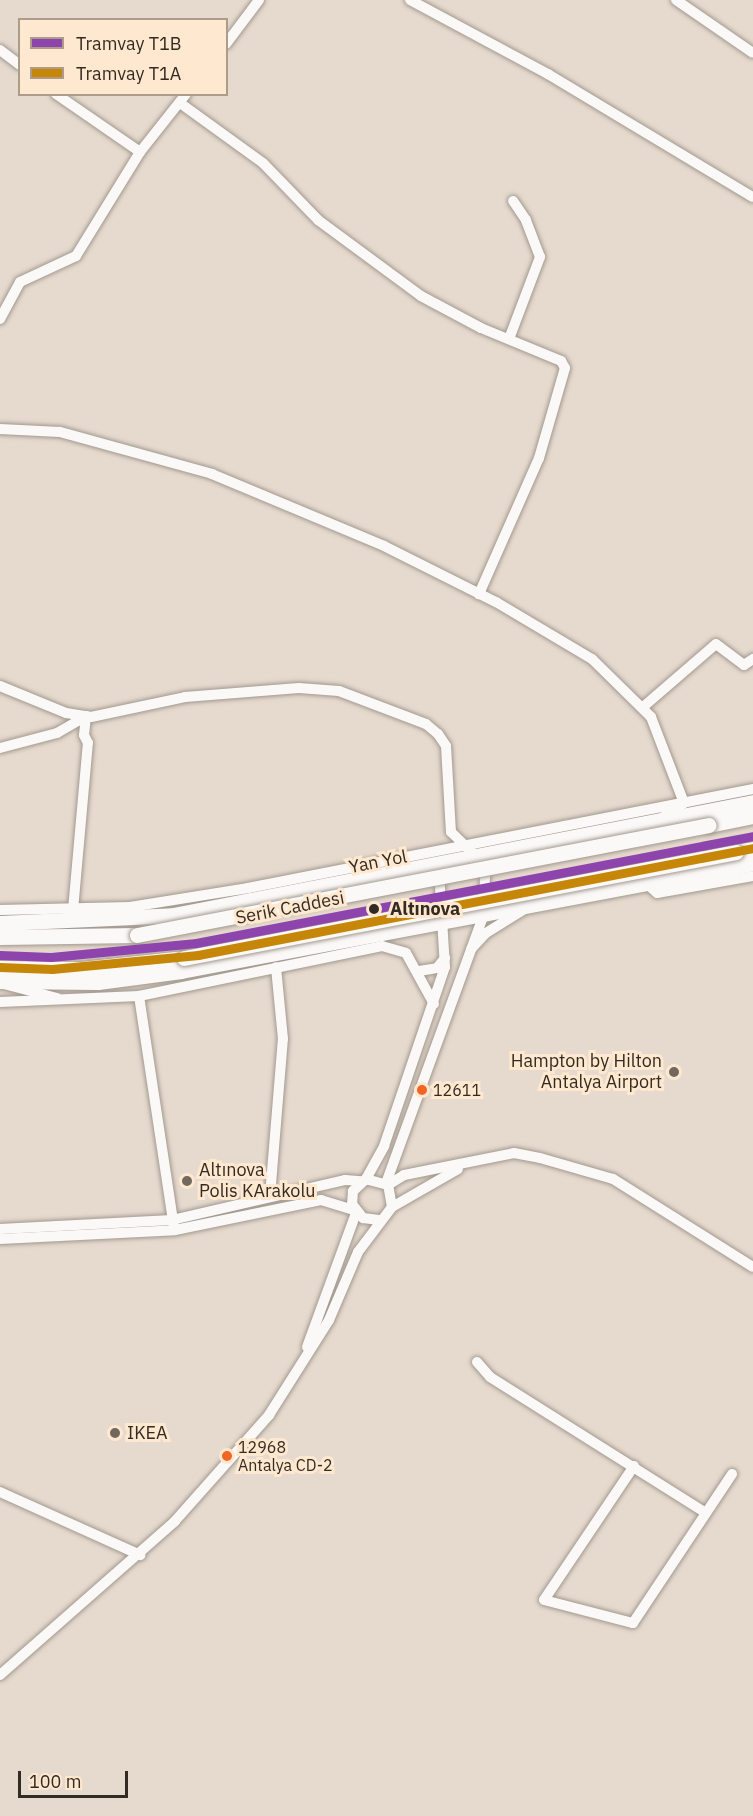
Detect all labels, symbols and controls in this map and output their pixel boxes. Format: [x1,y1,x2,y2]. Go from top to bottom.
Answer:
legend [18,18,228,96]
text: Tramvay T1B [76,32,182,55]
text: Tramvay T1A [76,62,181,85]
street label: Yan Yol [347,846,409,878]
street label: Serik Caddesi [234,887,346,929]
marker: Altınova [363,898,385,920]
place label: Altınova [390,898,460,920]
place label: Hampton by Hilton Antalya Airport [511,1051,662,1094]
marker: Hampton by Hilton Antalya Airport [667,1065,681,1079]
place label: 12611 [433,1080,481,1100]
marker: 12611 [416,1084,428,1096]
place label: Altınova Polis KArakolu [199,1160,316,1202]
marker: Altınova Polis KArakolu [180,1174,194,1188]
place label: IKEA [127,1422,168,1444]
marker: IKEA [108,1426,122,1440]
place label: 12968 Antalya CD-2 [238,1437,333,1475]
marker: 12968 Antalya CD-2 [221,1450,233,1462]
scale bar [21,1759,130,1797]
text: 100 m [29,1770,81,1793]

